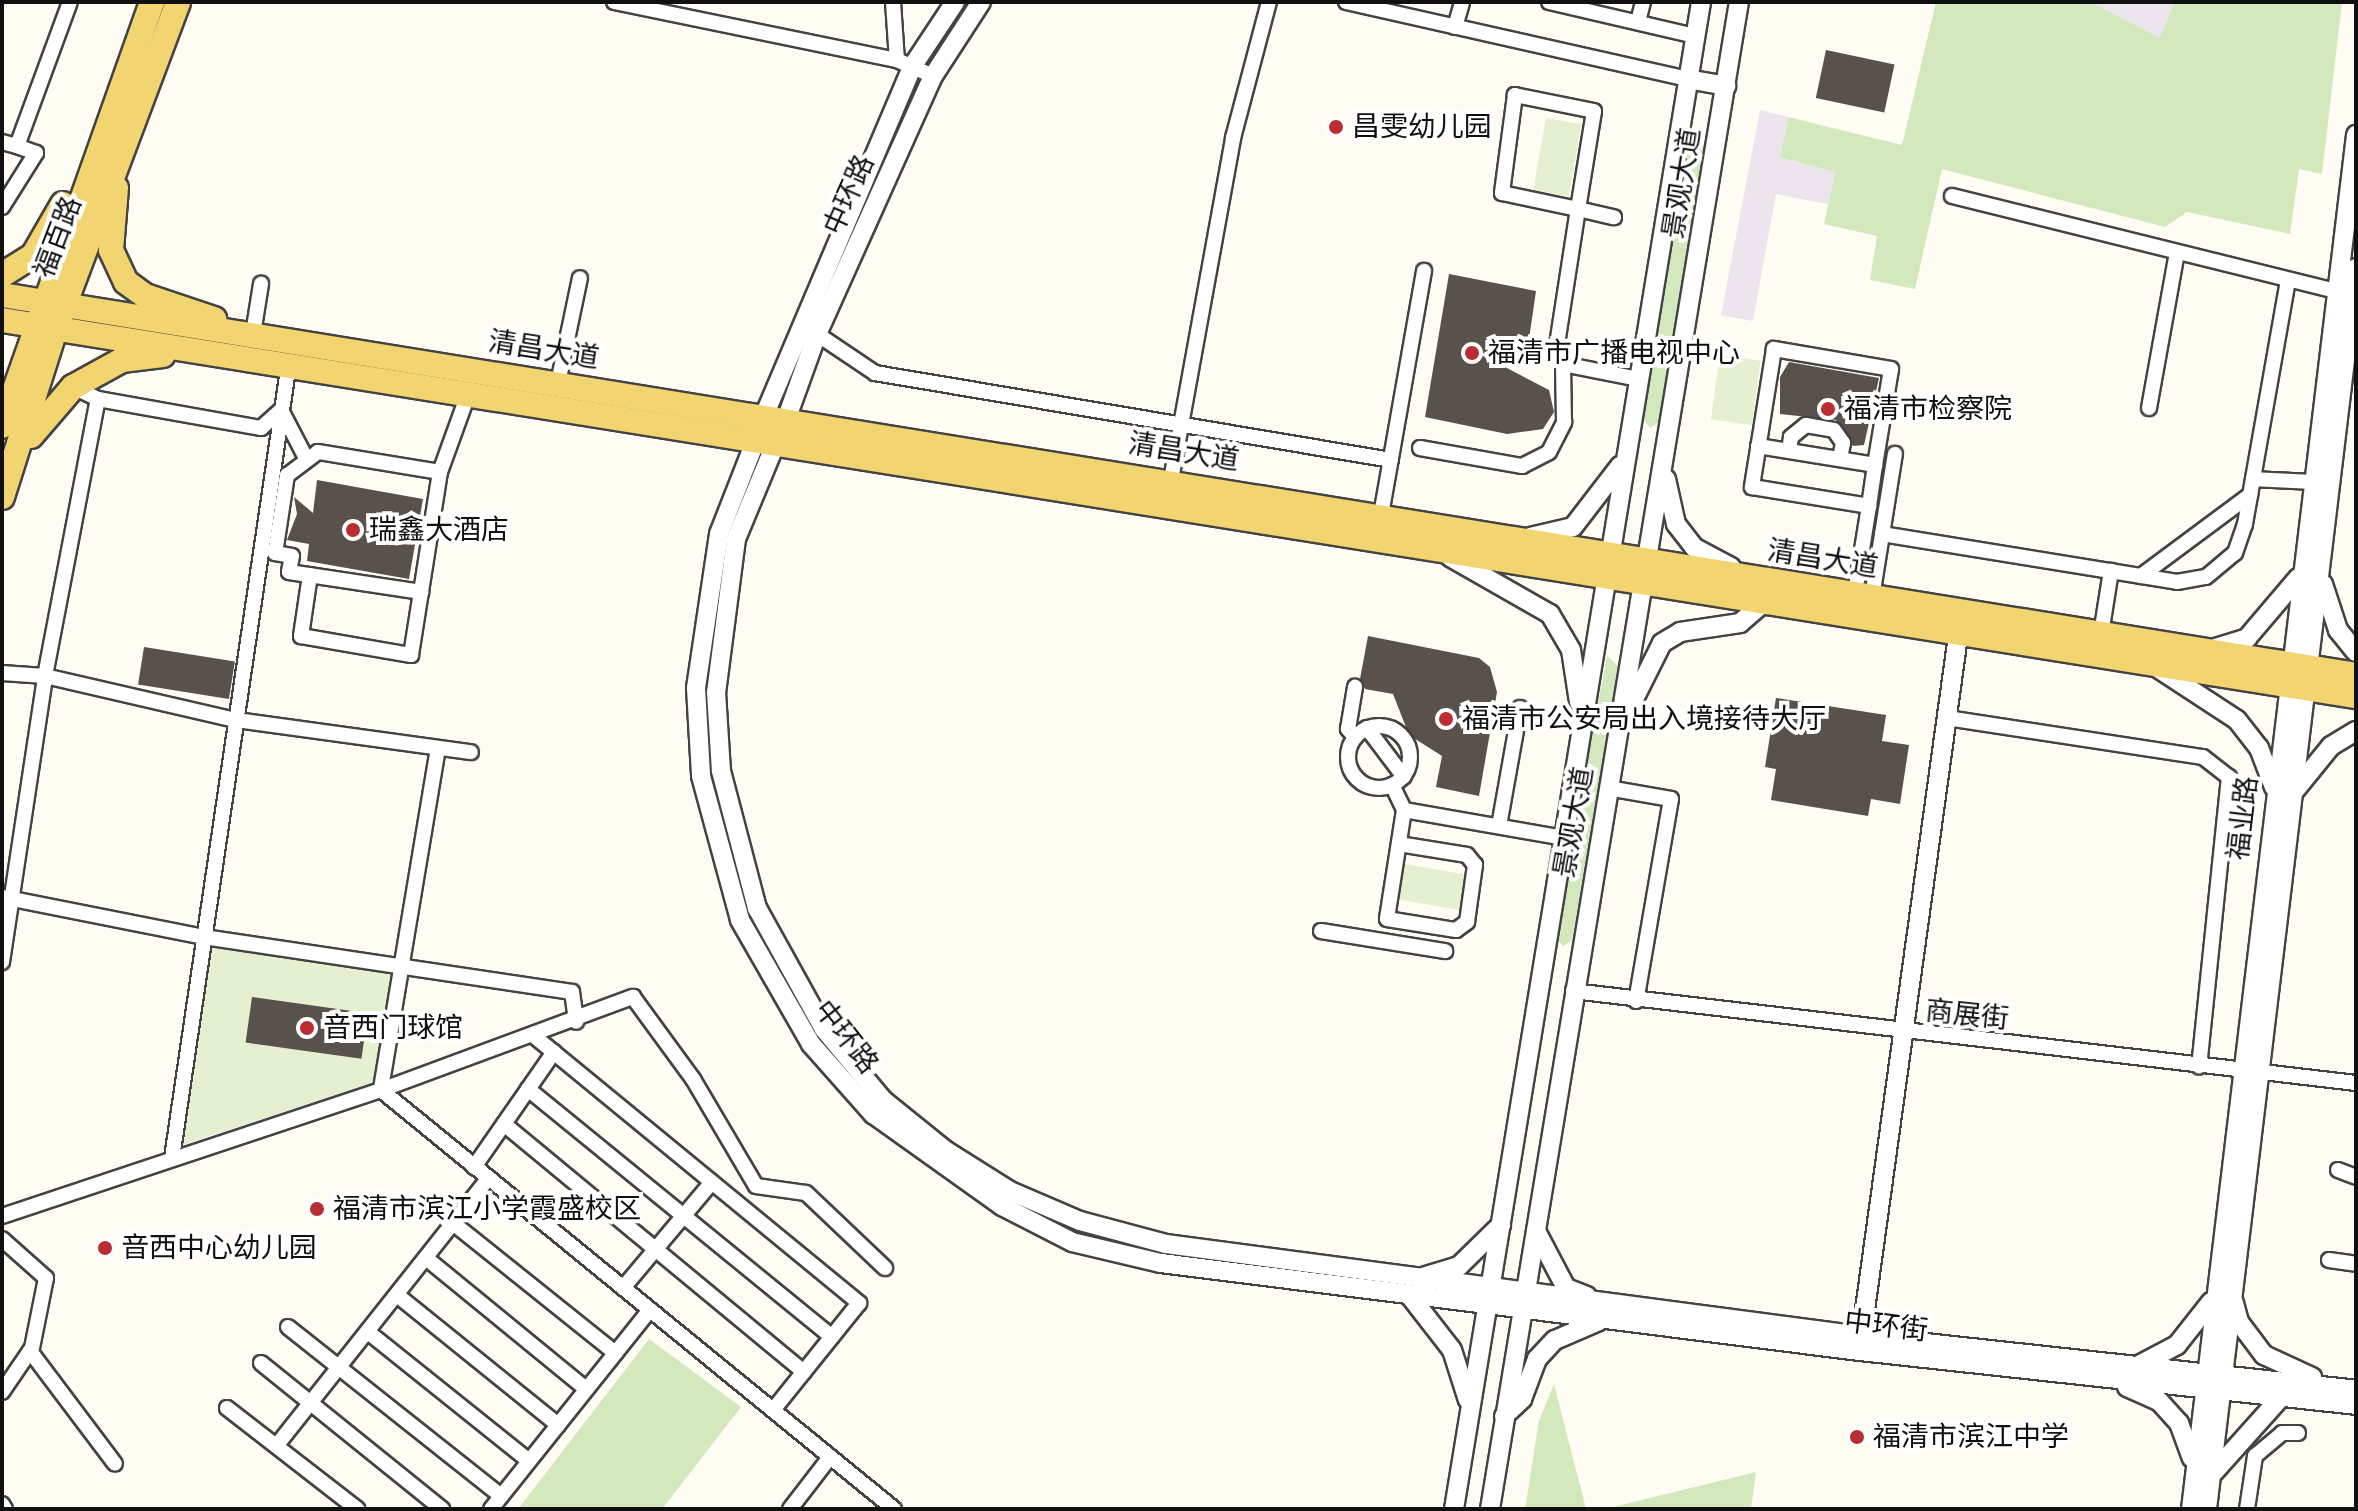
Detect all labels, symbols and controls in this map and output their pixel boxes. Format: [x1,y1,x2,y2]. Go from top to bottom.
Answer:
place label: 昌雯幼儿园 [1352,110,1492,144]
marker: 昌雯幼儿园 [1327,118,1345,136]
street label: 景观大道 [1657,125,1707,241]
street label: 中环路 [817,150,881,240]
street label: 福百路 [27,192,89,282]
street label: 清昌大道 [486,325,602,375]
place label: 福清市广播电视中心 [1488,336,1740,370]
marker: 福清市广播电视中心 [1463,344,1481,362]
place label: 福清市检察院 [1844,392,2012,426]
marker: 福清市检察院 [1819,400,1837,418]
street label: 清昌大道 [1126,427,1242,477]
place label: 瑞鑫大酒店 [369,513,509,547]
marker: 瑞鑫大酒店 [344,521,362,539]
street label: 清昌大道 [1765,534,1881,584]
place label: 福清市公安局出入境接待大厅 [1462,702,1826,736]
marker: 福清市公安局出入境接待大厅 [1437,710,1455,728]
street label: 景观大道 [1548,764,1600,880]
street label: 福业路 [2221,774,2265,862]
street label: 中环路 [807,994,885,1080]
street label: 商展街 [1923,994,2011,1036]
place label: 音西门球馆 [323,1011,463,1045]
marker: 音西门球馆 [298,1019,316,1037]
place label: 福清市滨江小学霞盛校区 [333,1192,641,1226]
marker: 福清市滨江小学霞盛校区 [308,1200,326,1218]
place label: 音西中心幼儿园 [121,1231,317,1265]
marker: 音西中心幼儿园 [96,1239,114,1257]
street label: 中环街 [1842,1304,1930,1348]
place label: 福清市滨江中学 [1873,1420,2069,1454]
marker: 福清市滨江中学 [1848,1428,1866,1446]

